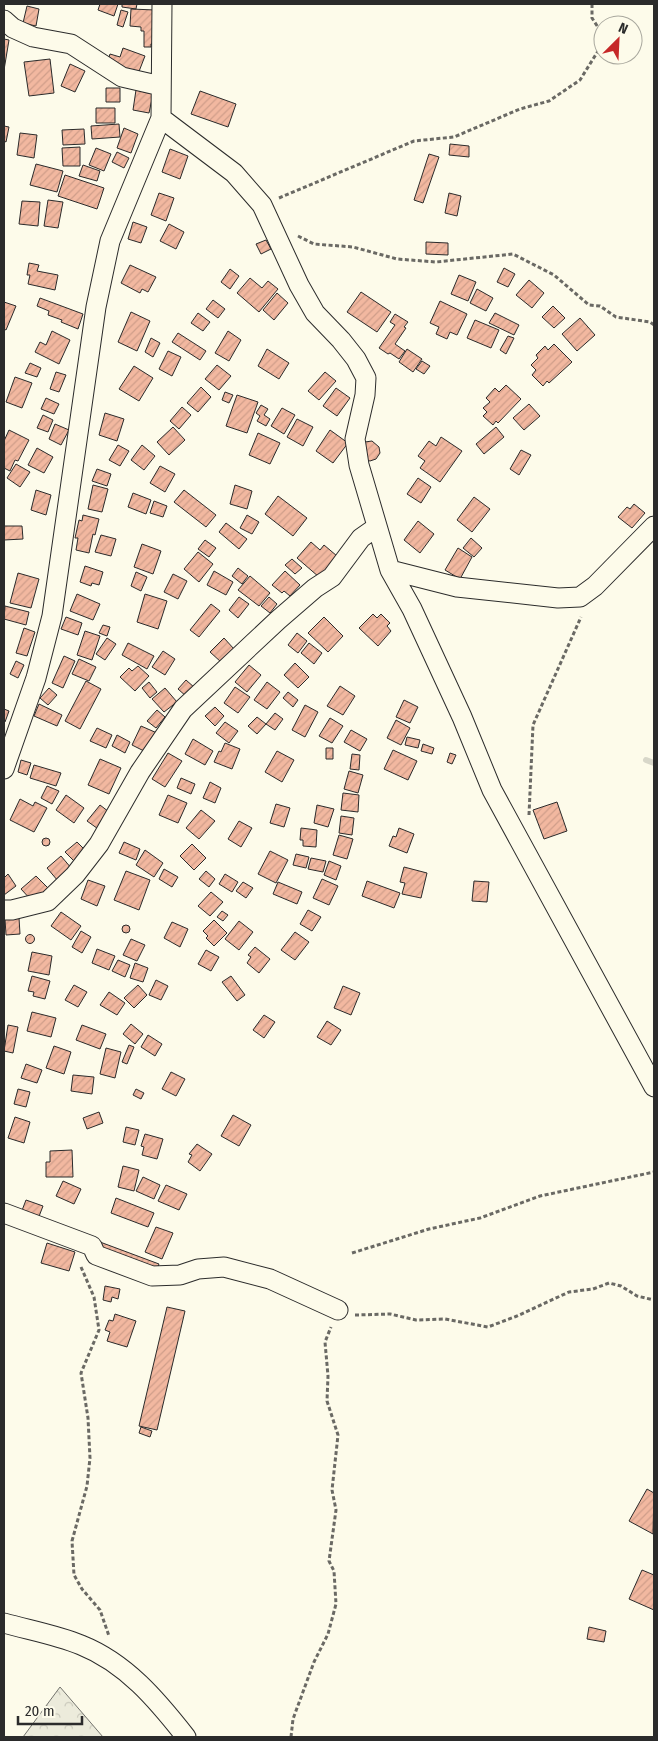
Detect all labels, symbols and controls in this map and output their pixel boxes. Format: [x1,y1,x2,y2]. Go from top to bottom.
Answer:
north arrow [593,15,643,65]
text: N [616,19,630,38]
scale bar [18,1694,81,1726]
text: 20 m [25,1702,55,1720]

